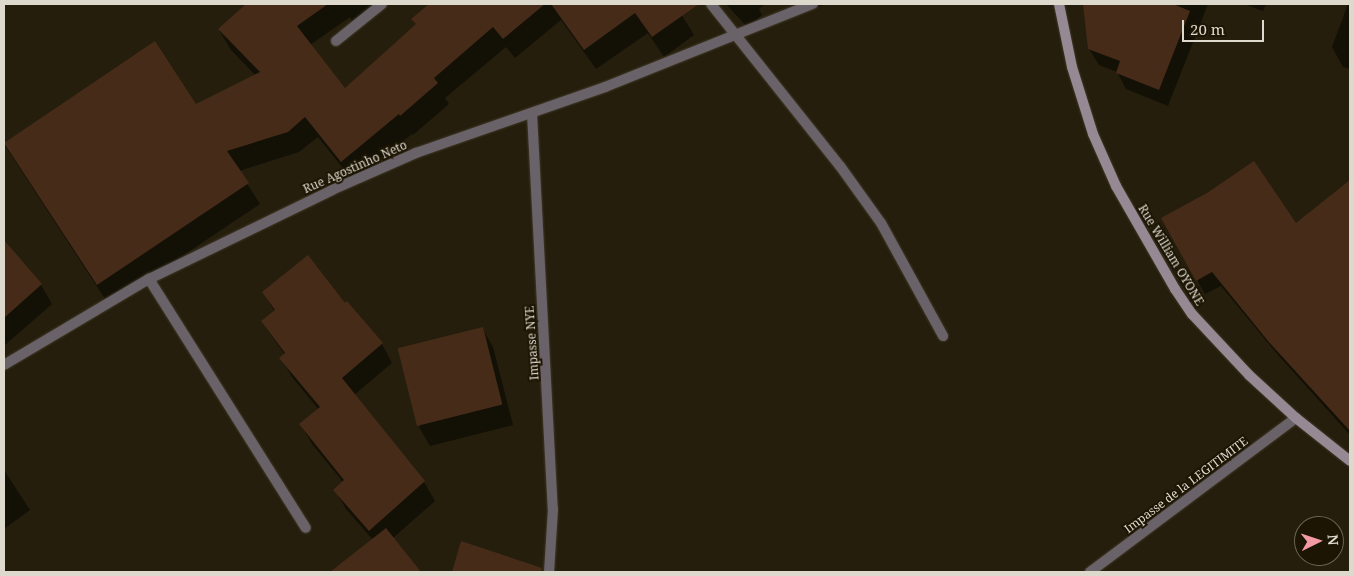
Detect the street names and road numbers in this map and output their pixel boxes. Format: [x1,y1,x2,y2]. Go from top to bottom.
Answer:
street label: Rue Agostinho Neto [301,138,409,196]
street label: Rue William OYONE [1135,202,1207,308]
street label: Impasse NYE [522,305,542,381]
street label: Impasse de la LEGITIMITE [1121,434,1251,536]

